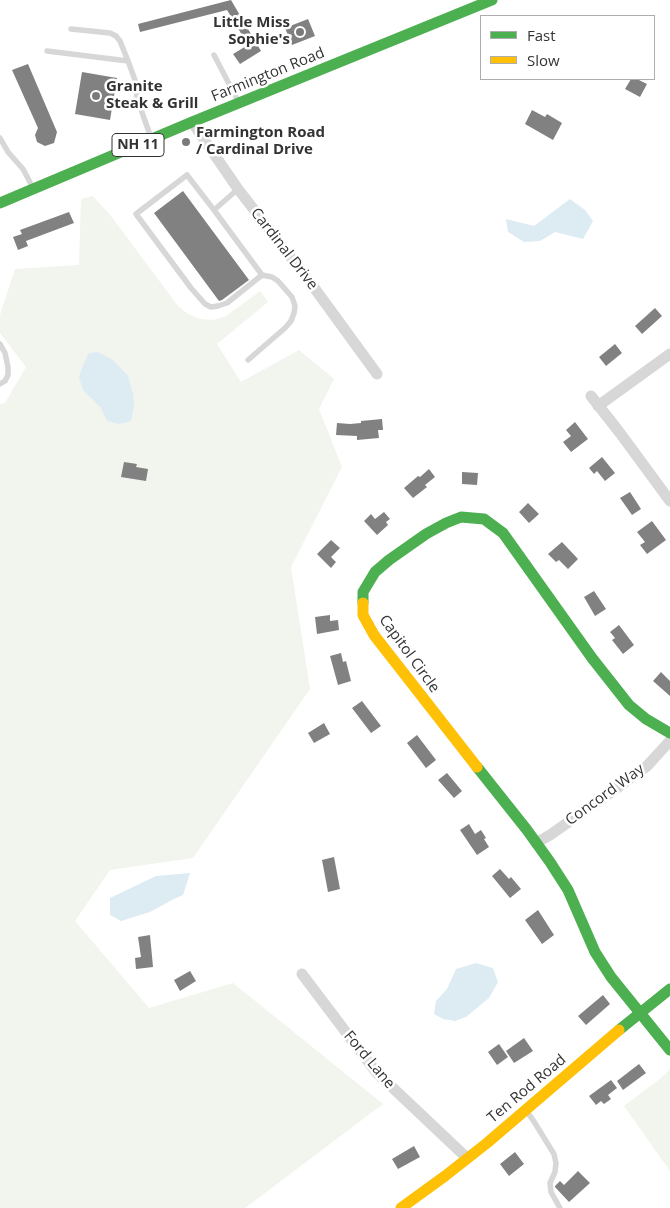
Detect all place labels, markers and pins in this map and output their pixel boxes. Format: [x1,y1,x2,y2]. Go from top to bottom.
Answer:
place label: Little Miss Sophie's [213,14,290,49]
marker: Little Miss Sophie's [294,26,306,38]
place label: Granite Steak & Grill [106,78,198,113]
marker: Granite Steak & Grill [90,90,102,102]
place label: Farmington Road / Cardinal Drive [196,124,325,159]
marker: Farmington Road / Cardinal Drive [180,136,192,148]

